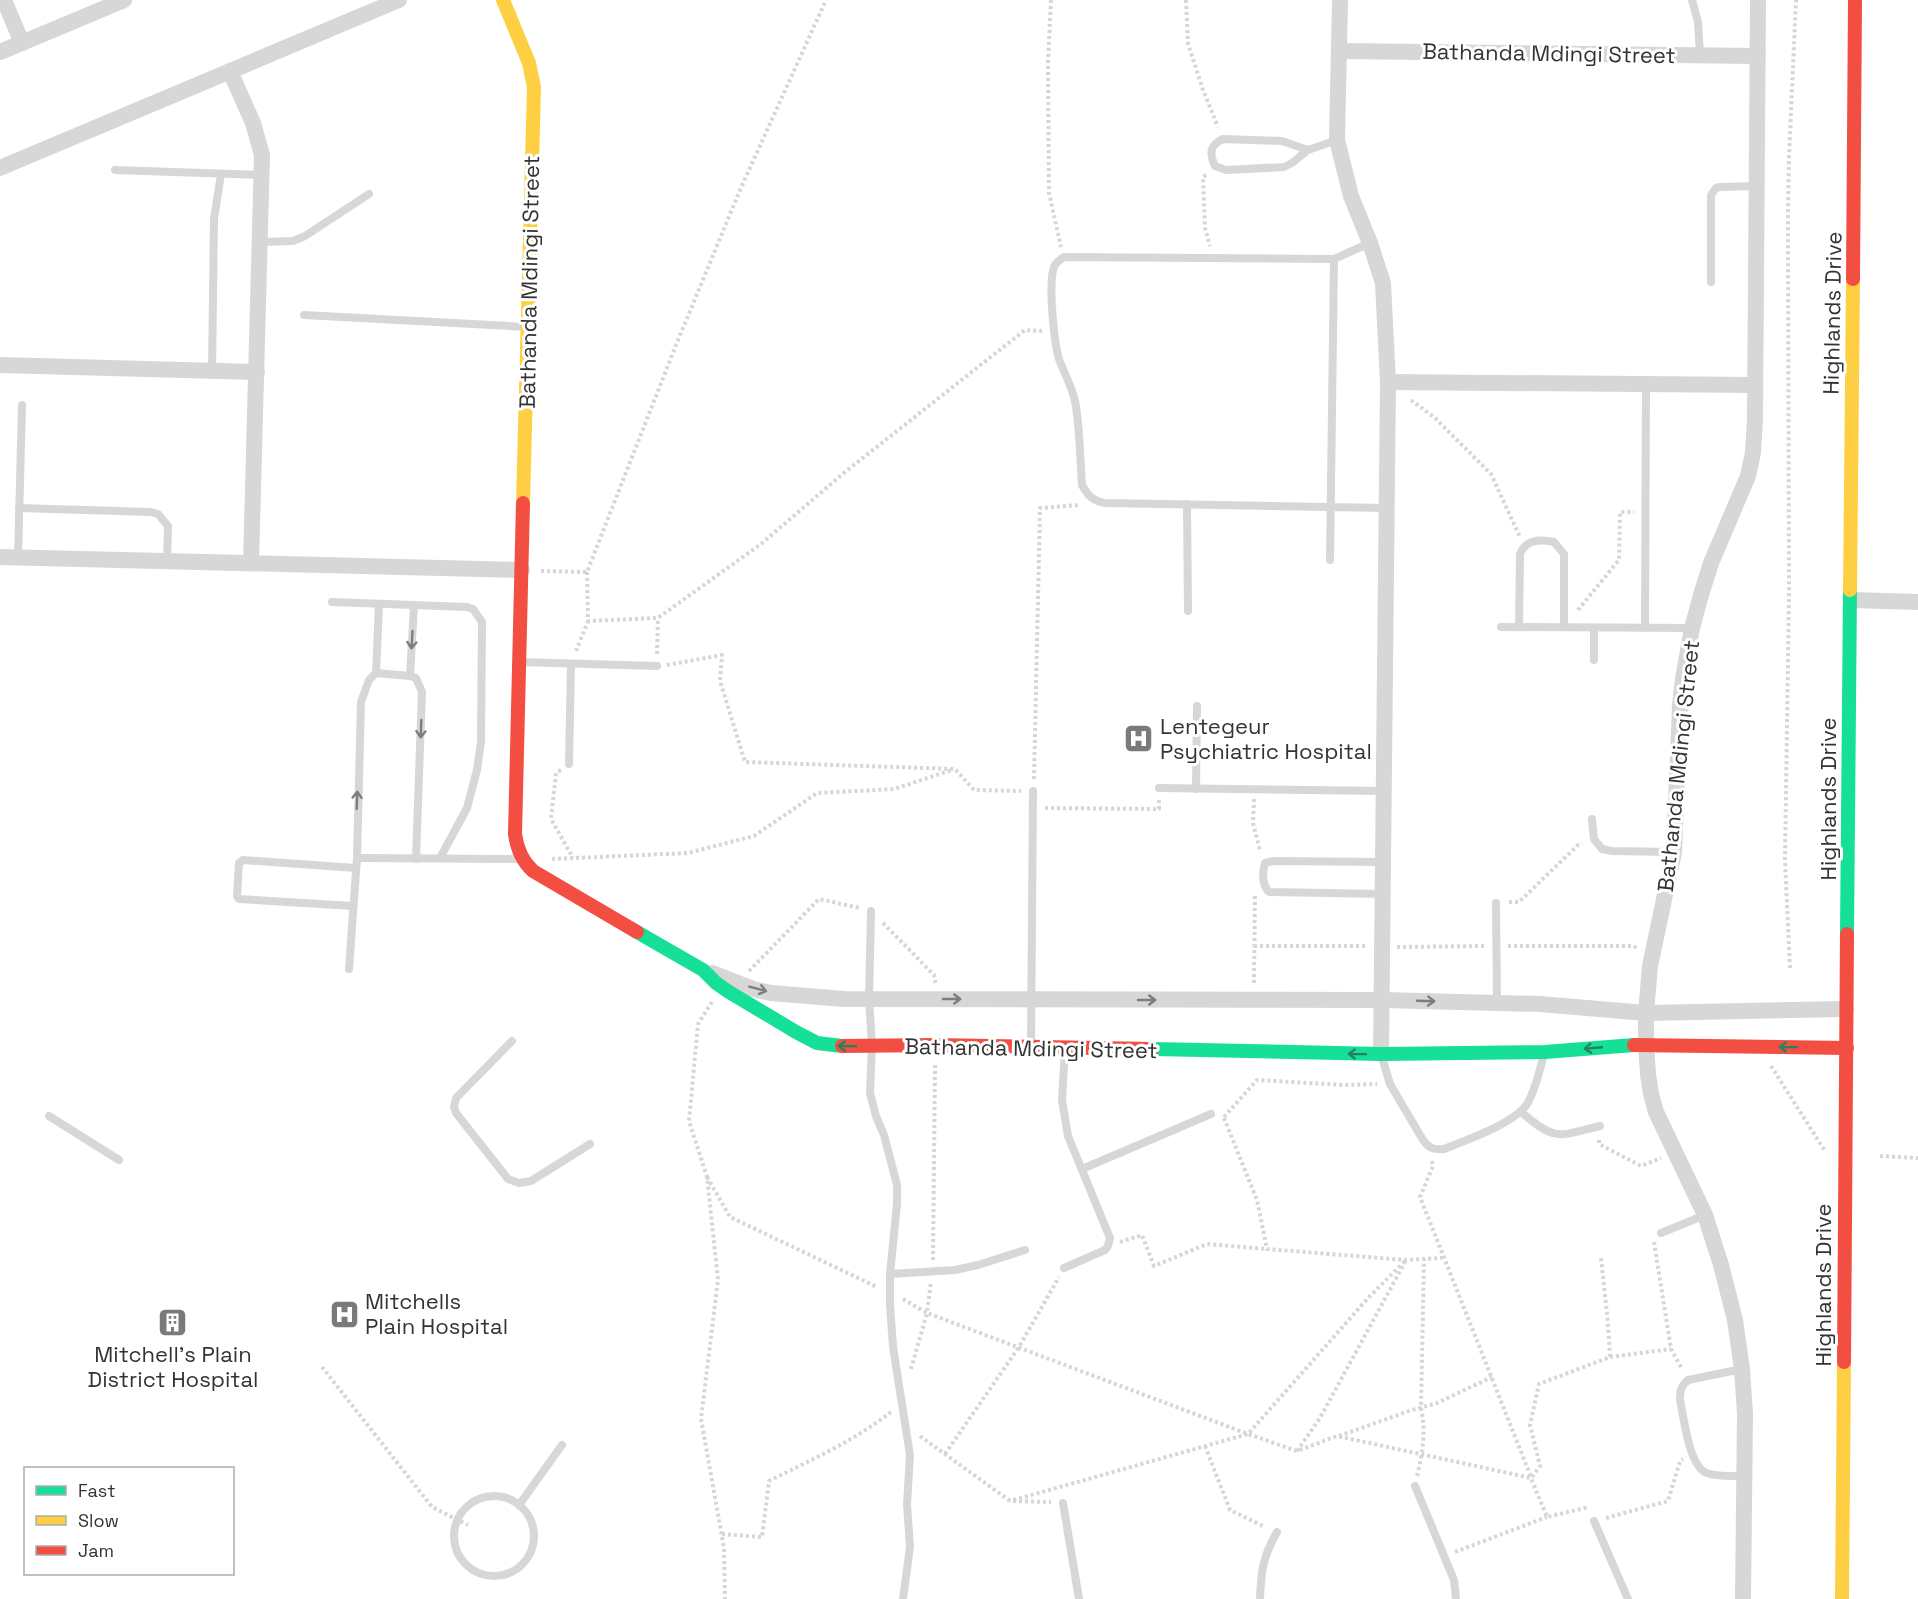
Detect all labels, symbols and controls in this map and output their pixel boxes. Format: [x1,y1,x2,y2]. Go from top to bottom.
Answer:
street label: Bathanda Mdingi Street [1422,37,1676,69]
street label: Bathanda Mdingi Street [513,155,545,409]
street label: Highlands Drive [1817,231,1847,395]
one-way arrow [407,630,418,650]
street label: Bathanda Mdingi Street [1651,639,1705,893]
place label: Lentegeur Psychiatric Hospital [1160,712,1372,765]
street label: Highlands Drive [1814,717,1842,881]
one-way arrow [415,719,427,739]
hospital icon: Lentegeur Psychiatric Hospital [1123,723,1155,755]
one-way arrow [352,790,363,810]
one-way arrow [748,984,767,996]
one-way arrow [942,993,962,1005]
one-way arrow [1137,994,1157,1006]
one-way arrow [1416,995,1436,1007]
street label: Bathanda Mdingi Street [904,1032,1158,1064]
one-way arrow [837,1040,857,1052]
one-way arrow [1779,1041,1799,1052]
one-way arrow [1584,1043,1604,1054]
one-way arrow [1347,1048,1367,1060]
street label: Highlands Drive [1809,1203,1837,1367]
place label: Mitchells Plain Hospital [365,1287,508,1340]
hospital icon: Mitchells Plain Hospital [328,1298,360,1330]
building icon: Mitchell's Plain District Hospital [157,1306,189,1338]
place label: Mitchell's Plain District Hospital [88,1340,258,1393]
legend [24,1467,234,1575]
text: Fast [78,1479,115,1502]
text: Slow [78,1509,119,1532]
text: Jam [78,1539,114,1562]

